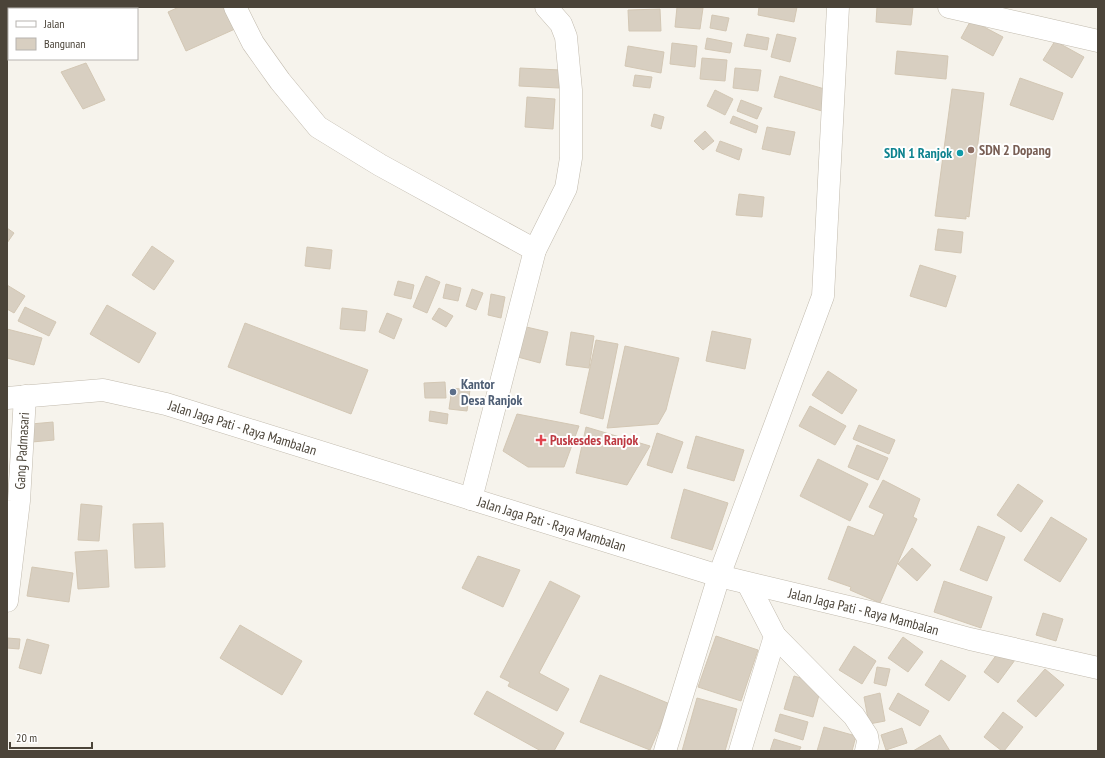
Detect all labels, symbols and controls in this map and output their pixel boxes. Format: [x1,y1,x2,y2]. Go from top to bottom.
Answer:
legend [8,8,138,60]
text: Jalan [43,16,65,31]
text: Bangunan [44,36,85,51]
place label: SDN 2 Dopang [979,141,1051,159]
place label: SDN 1 Ranjok [884,144,952,162]
marker: SDN 2 Dopang [966,145,976,155]
marker: SDN 1 Ranjok [955,148,965,158]
place label: Kantor Desa Ranjok [461,375,523,409]
marker: Kantor Desa Ranjok [448,387,458,397]
street label: Jalan Jaga Pati - Raya Mambalan [165,396,319,459]
street label: Gang Padmasari [11,412,33,490]
place label: Puskesdes Ranjok [550,431,639,449]
marker: Puskesdes Ranjok [535,434,547,446]
street label: Jalan Jaga Pati - Raya Mambalan [474,492,628,556]
street label: Jalan Jaga Pati - Raya Mambalan [786,584,941,639]
scale bar [10,724,92,750]
text: 20 m [16,730,37,745]

